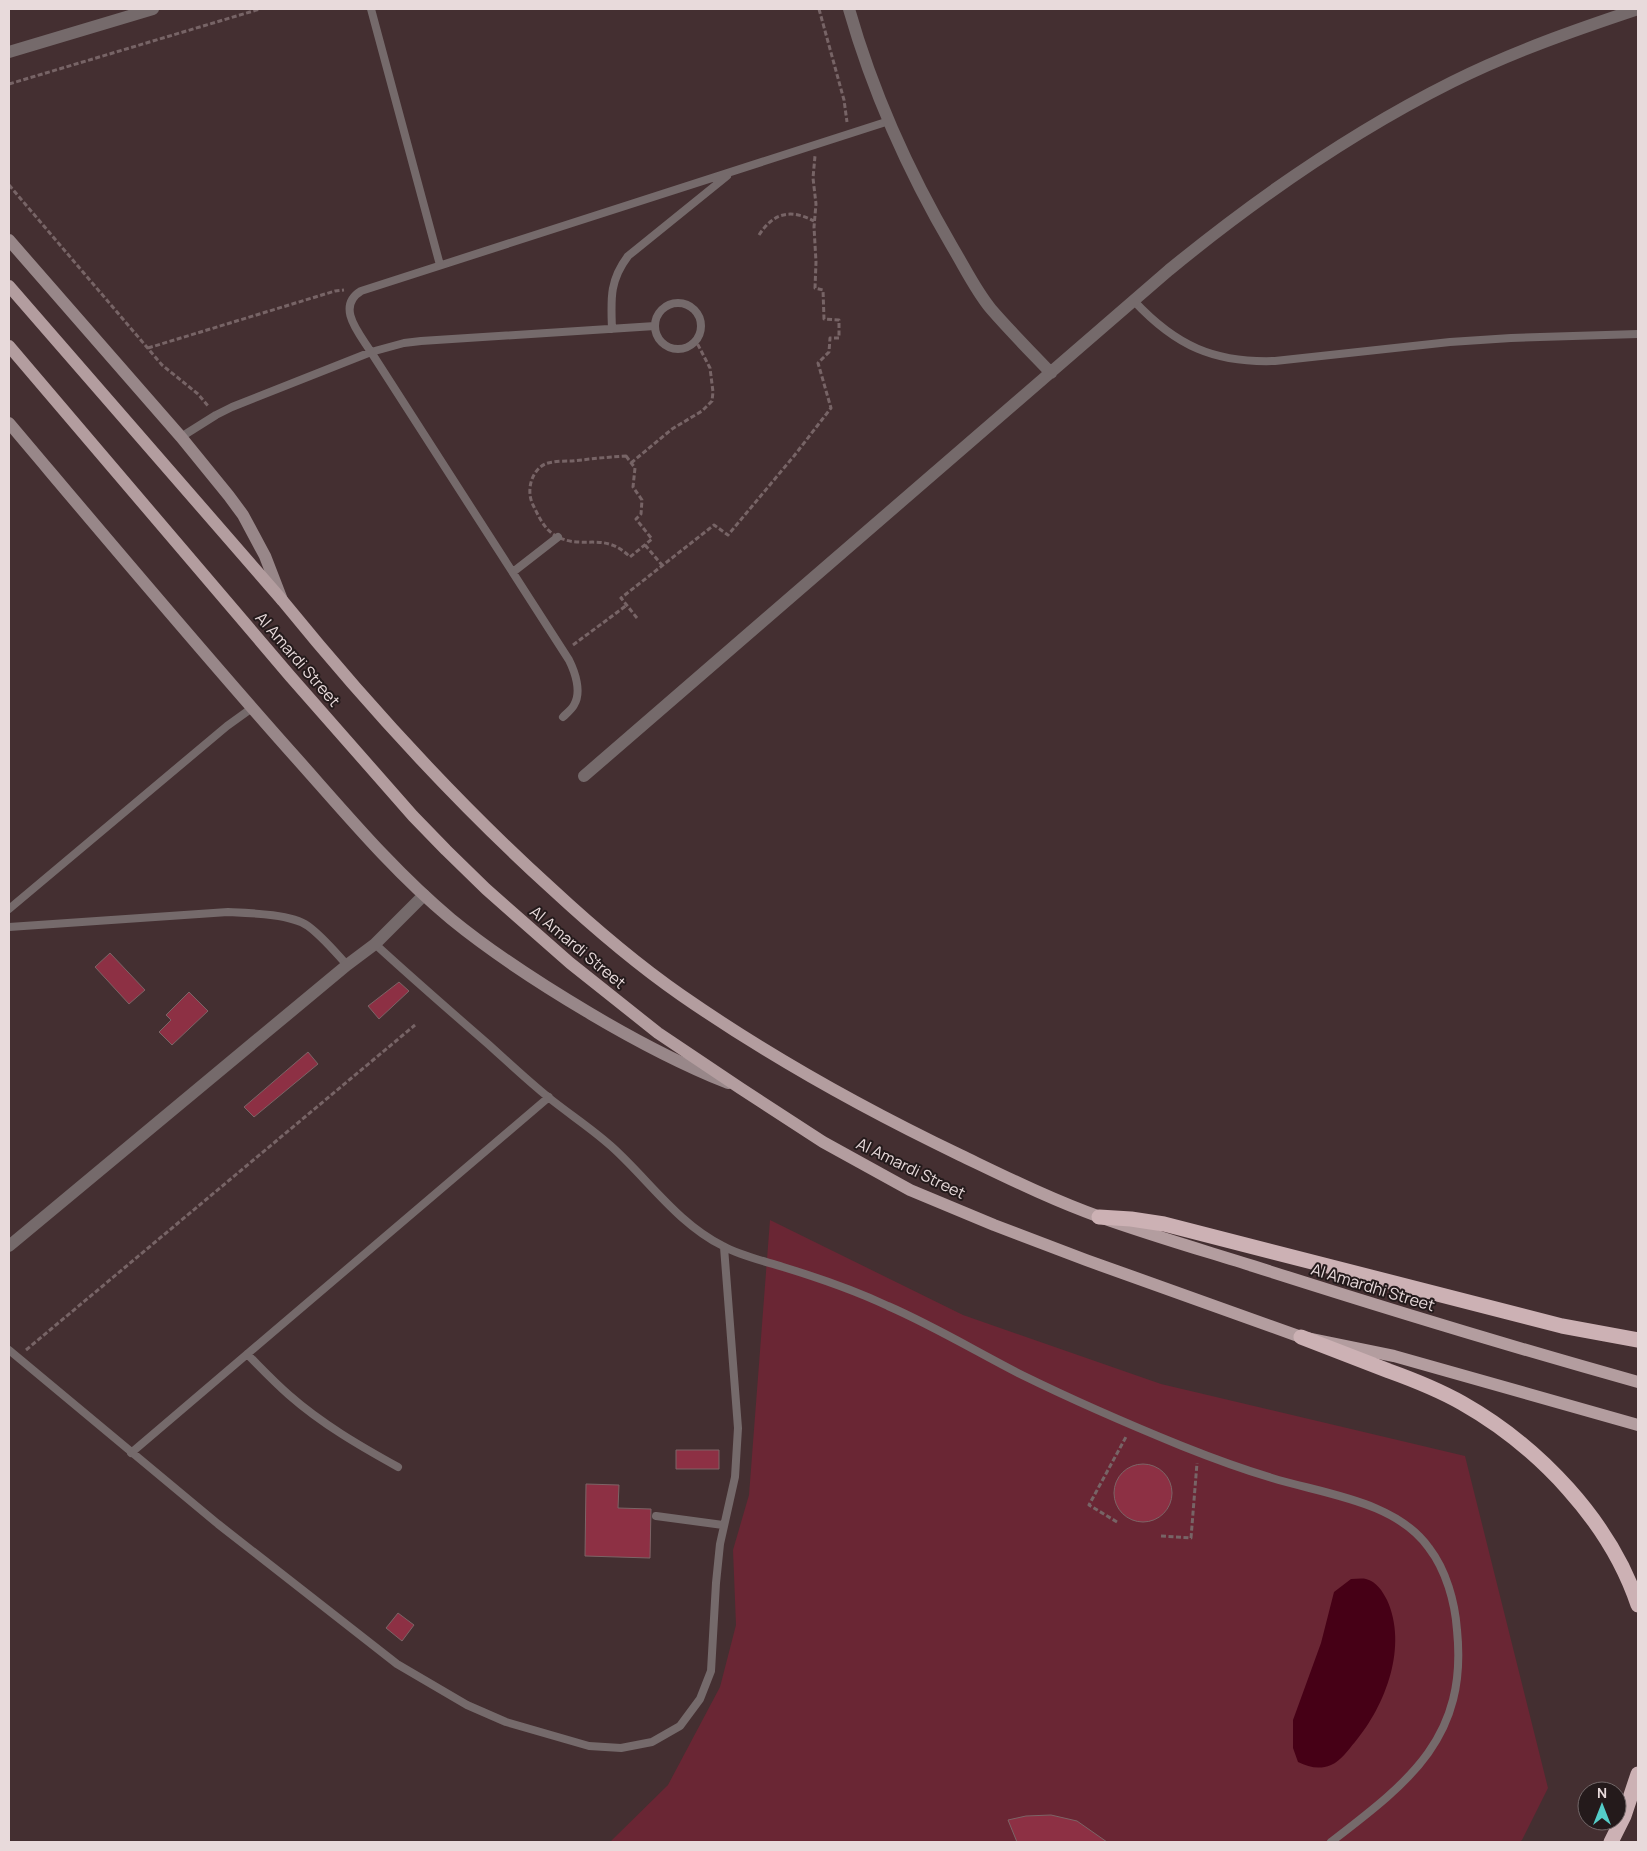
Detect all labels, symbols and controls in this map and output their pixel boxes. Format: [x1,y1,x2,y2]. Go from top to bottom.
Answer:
street label: Al Amardi Street [251,607,345,711]
street label: Al Amardi Street [525,900,631,994]
street label: Al Amardi Street [853,1132,969,1204]
street label: Al Amardhi Street [1308,1258,1438,1316]
north arrow [1577,1781,1627,1831]
text: N [1597,1783,1607,1802]

